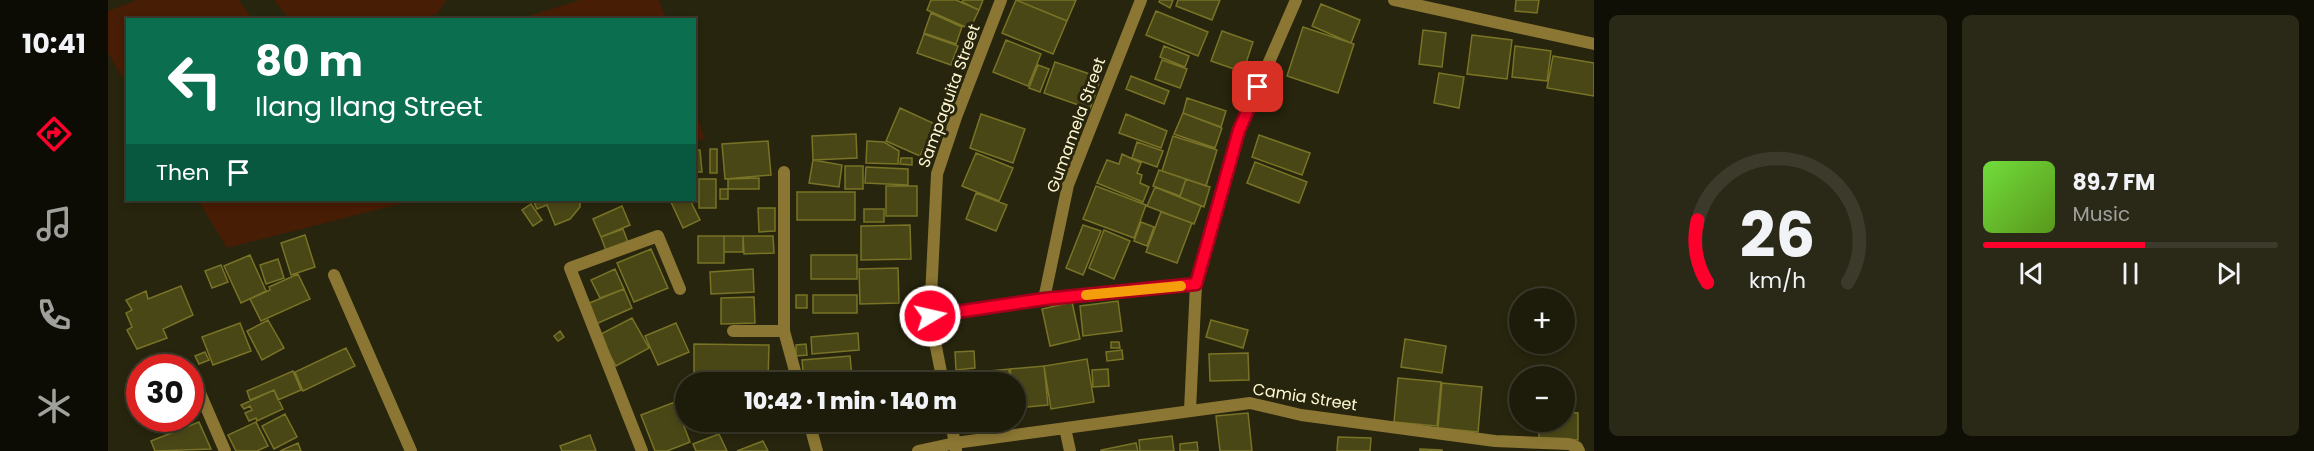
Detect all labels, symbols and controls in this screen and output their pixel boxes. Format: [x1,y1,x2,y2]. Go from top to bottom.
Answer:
street label: Sampaguita Street [912,21,986,171]
text: 10:41 [22,25,86,62]
text: 80 m [255,32,363,91]
icon: left [156,42,234,120]
street label: Gumamela Street [1041,54,1111,196]
pin [1232,61,1283,112]
icon: arrive [1241,70,1274,103]
text: Ilang Ilang Street [255,88,483,125]
icon: directions [33,113,75,155]
icon: arrive [222,156,255,189]
text: Then [156,157,210,188]
text: 89.7 FM [2073,167,2155,198]
text: 26 [1740,191,1815,279]
text: Music [2073,200,2130,228]
icon: music [33,203,75,245]
icon: previous [2015,257,2048,290]
icon: pause [2114,257,2147,290]
icon: next [2212,257,2245,290]
text: km/h [1749,265,1806,296]
position arrow [898,284,962,348]
map controls [1509,288,1575,432]
button: + [1509,288,1575,354]
icon: phone [33,294,75,336]
speed limit sign: 30 [126,354,204,432]
button: − [1509,366,1575,432]
street label: Camia Street [1251,377,1359,417]
icon: climate [33,385,75,427]
text: 10:42 · 1 min · 140 m [744,386,957,417]

